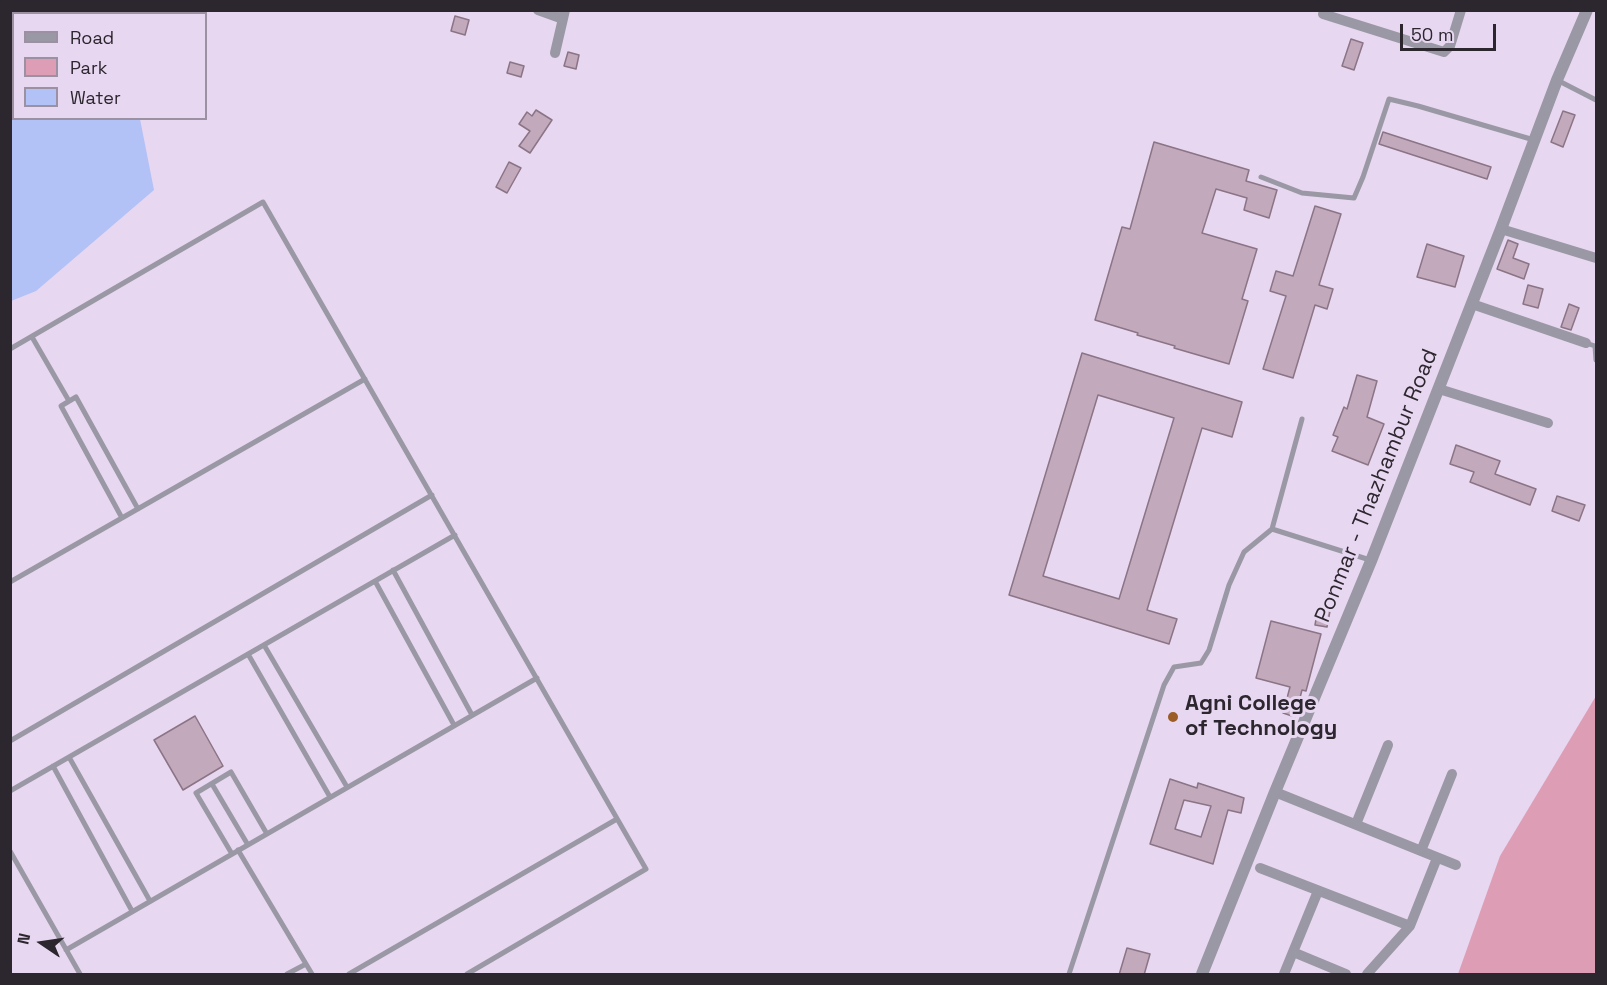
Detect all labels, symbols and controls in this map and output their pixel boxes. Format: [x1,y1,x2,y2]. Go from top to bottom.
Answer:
legend [12,12,207,120]
scale bar [1403,12,1499,50]
text: 50 m [1411,23,1453,46]
text: Road [70,26,114,49]
text: Park [70,56,107,79]
text: Water [70,86,121,109]
street label: Ponmar - Thazhambur Road [1310,346,1444,626]
place label: Agni College of Technology [1185,691,1337,742]
marker: Agni College of Technology [1166,710,1180,724]
north arrow [12,913,72,973]
text: N [13,931,35,946]

